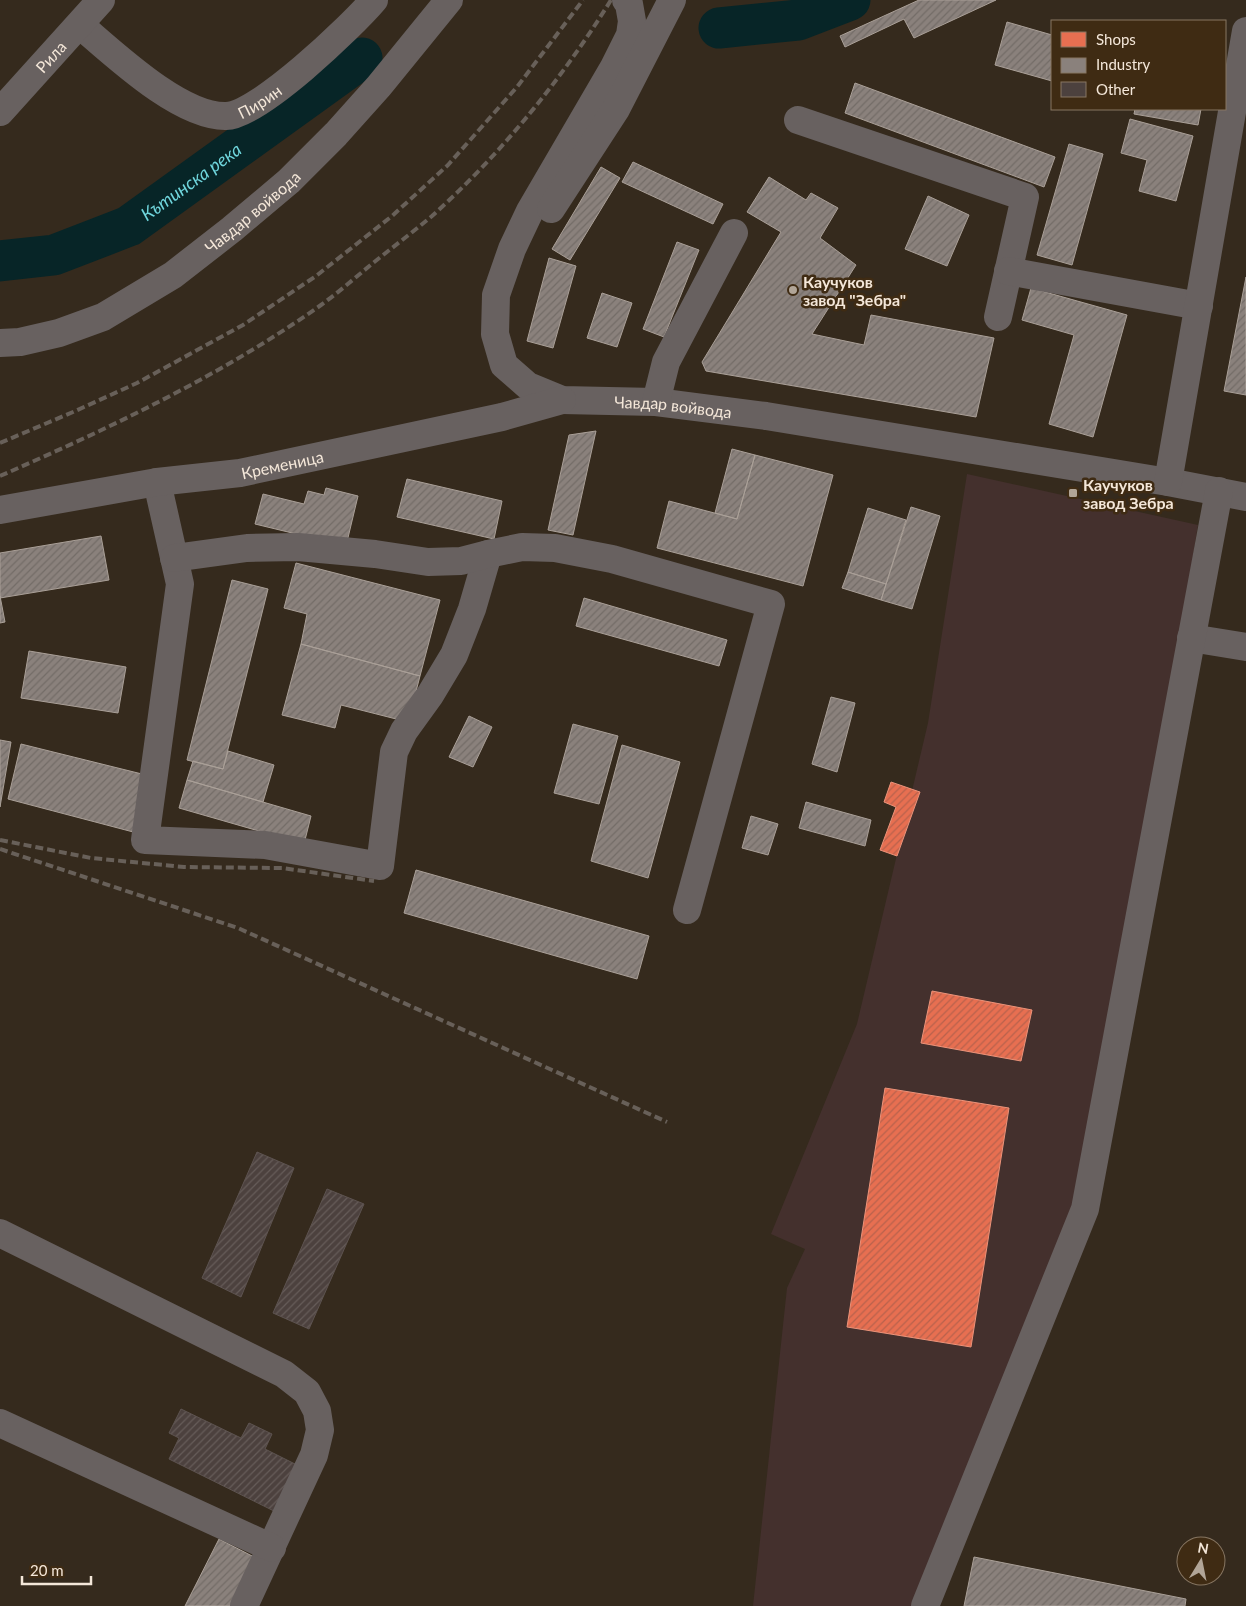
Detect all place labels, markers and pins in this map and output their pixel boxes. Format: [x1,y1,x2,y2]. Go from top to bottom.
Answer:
place label: Каучуков завод "Зебра" [803,272,906,309]
marker: Каучуков завод "Зебра" [787,284,799,296]
place label: Каучуков завод Зебра [1083,475,1174,512]
marker: Каучуков завод Зебра [1067,487,1079,499]

